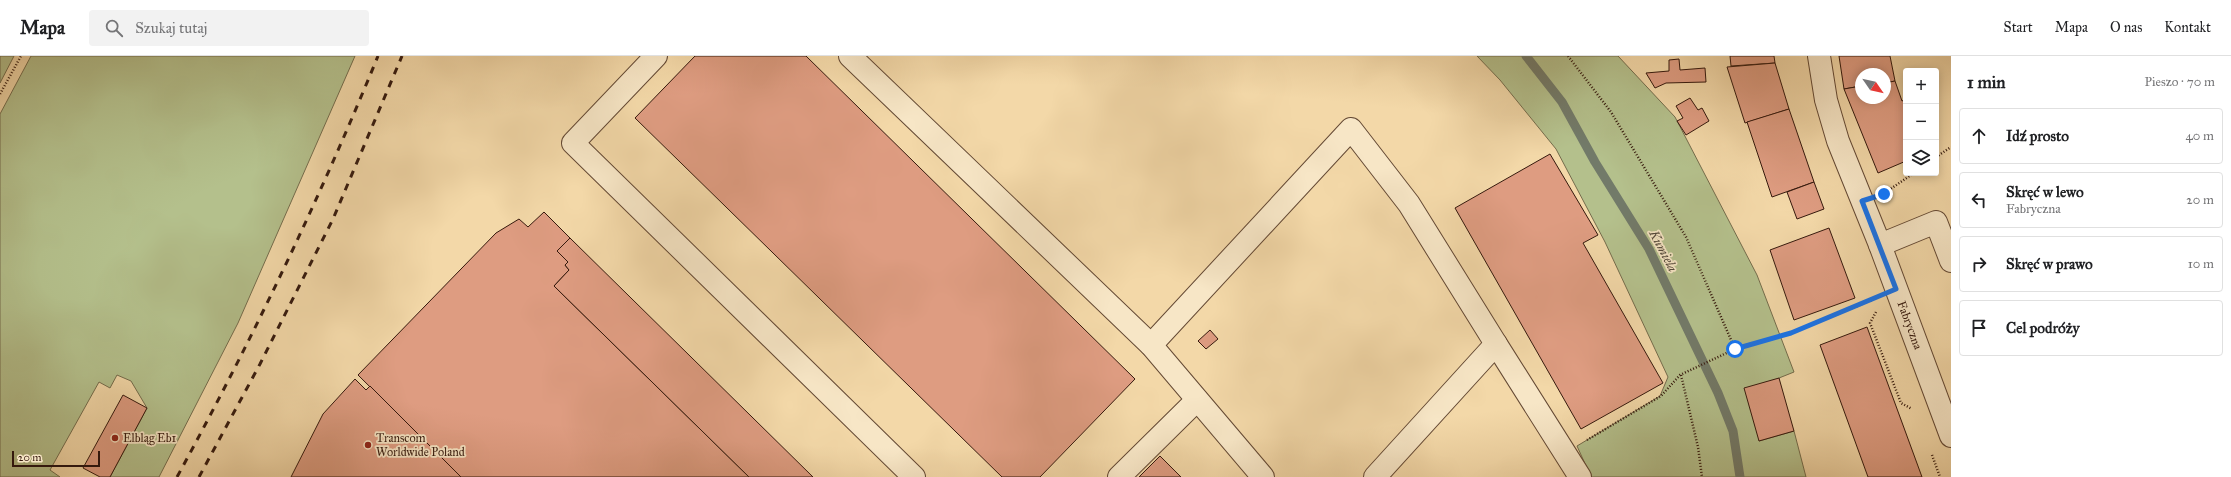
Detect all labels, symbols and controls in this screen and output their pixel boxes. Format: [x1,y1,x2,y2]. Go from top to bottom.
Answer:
search box [89,10,369,46]
text: Mapa [20,16,65,39]
icon: search [103,17,125,39]
text: Szukaj tutaj [135,19,208,37]
text: Start [2004,19,2033,36]
text: Mapa [2055,19,2088,36]
text: O nas [2110,19,2142,36]
text: Kontakt [2164,19,2211,36]
north arrow [1855,68,1891,104]
map controls [1903,68,1939,176]
button: + [1903,68,1939,104]
text: 1 min [1967,72,2006,93]
text: Pieszo · 70 m [2145,74,2215,90]
button: − [1903,104,1939,140]
icon: ahead [1968,125,1990,147]
text: Idź prosto [2006,127,2069,145]
text: 40 m [2185,128,2214,144]
button: layers [1903,140,1939,176]
text: Skręć w lewo [2006,183,2084,201]
route end [1875,185,1893,203]
icon: left [1968,189,1990,211]
text: 20 m [2186,192,2214,208]
text: Fabryczna [2006,201,2061,217]
water label: Kumiela [1645,227,1681,275]
icon: right [1968,253,1990,275]
text: Skręć w prawo [2006,255,2093,273]
text: 10 m [2188,256,2214,272]
street label: Fabryczna [1894,299,1926,352]
icon: arrive [1968,317,1990,339]
text: Cel podróży [2006,319,2080,337]
route start [1726,340,1744,358]
place label: Elbląg Eb1 [123,431,177,446]
place label: Transcom Worldwide Poland [376,431,465,459]
marker: Elbląg Eb1 [110,433,120,443]
marker: Transcom Worldwide Poland [363,440,373,450]
scale bar [12,449,100,468]
text: 20 m [18,451,41,464]

